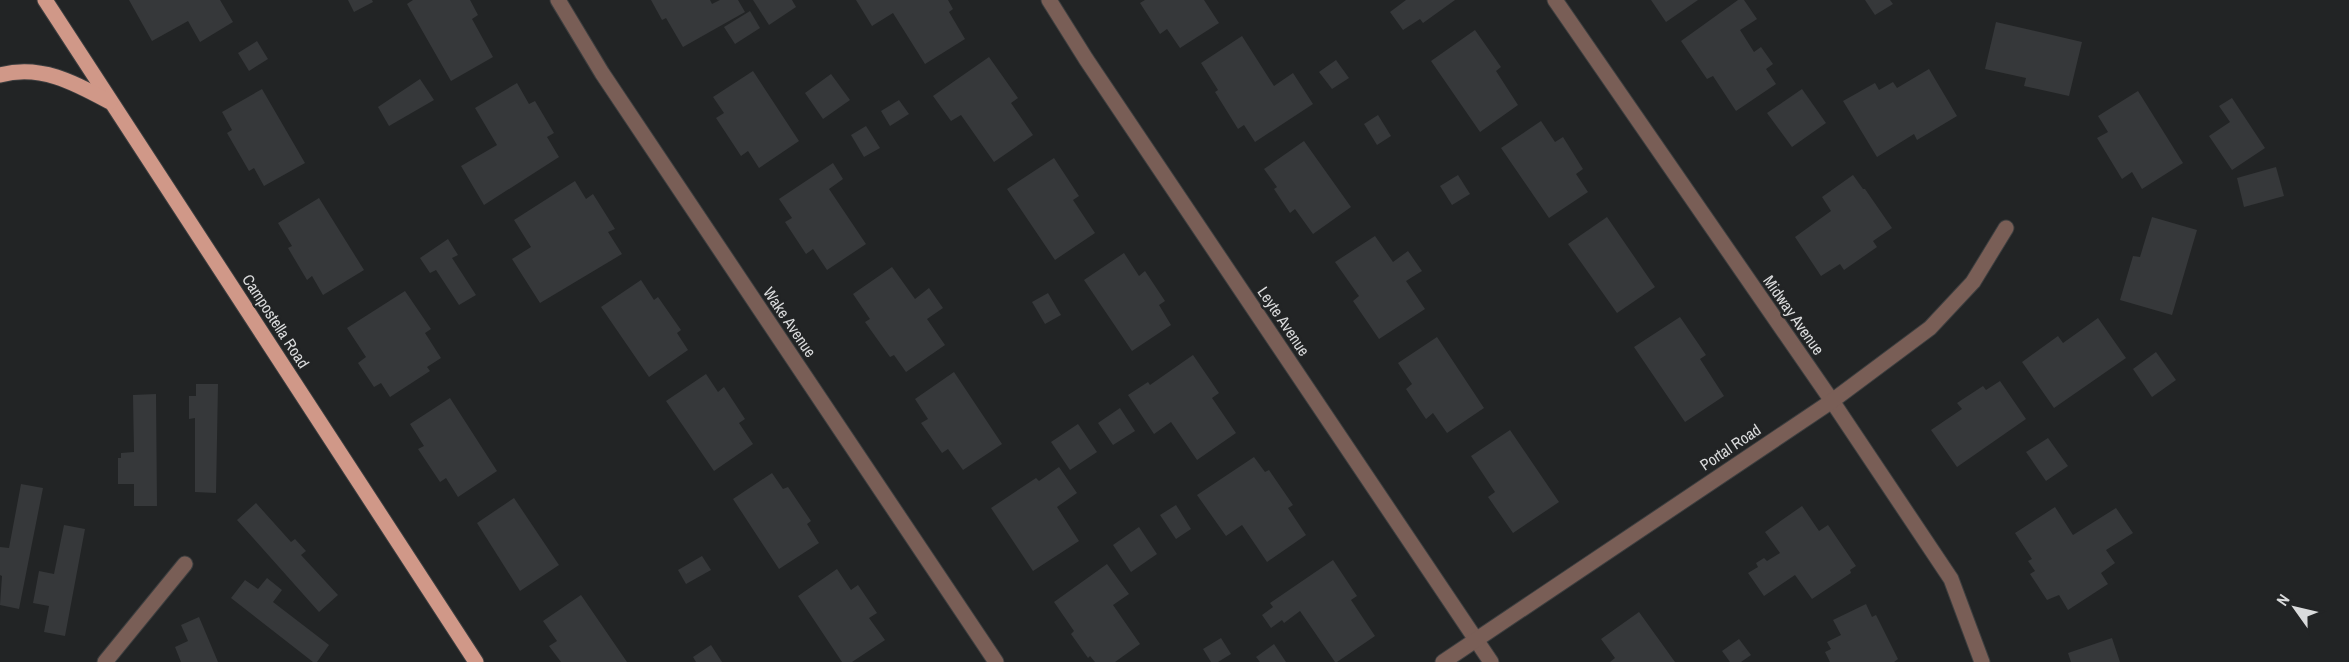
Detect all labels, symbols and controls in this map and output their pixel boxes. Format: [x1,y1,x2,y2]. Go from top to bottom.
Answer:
street label: Campostella Road [237,270,315,372]
street label: Midway Avenue [1758,271,1830,359]
street label: Leyte Avenue [1253,282,1315,360]
street label: Wake Avenue [758,283,822,361]
street label: Portal Road [1695,419,1765,475]
north arrow [2265,578,2325,638]
text: N [2271,590,2294,610]

